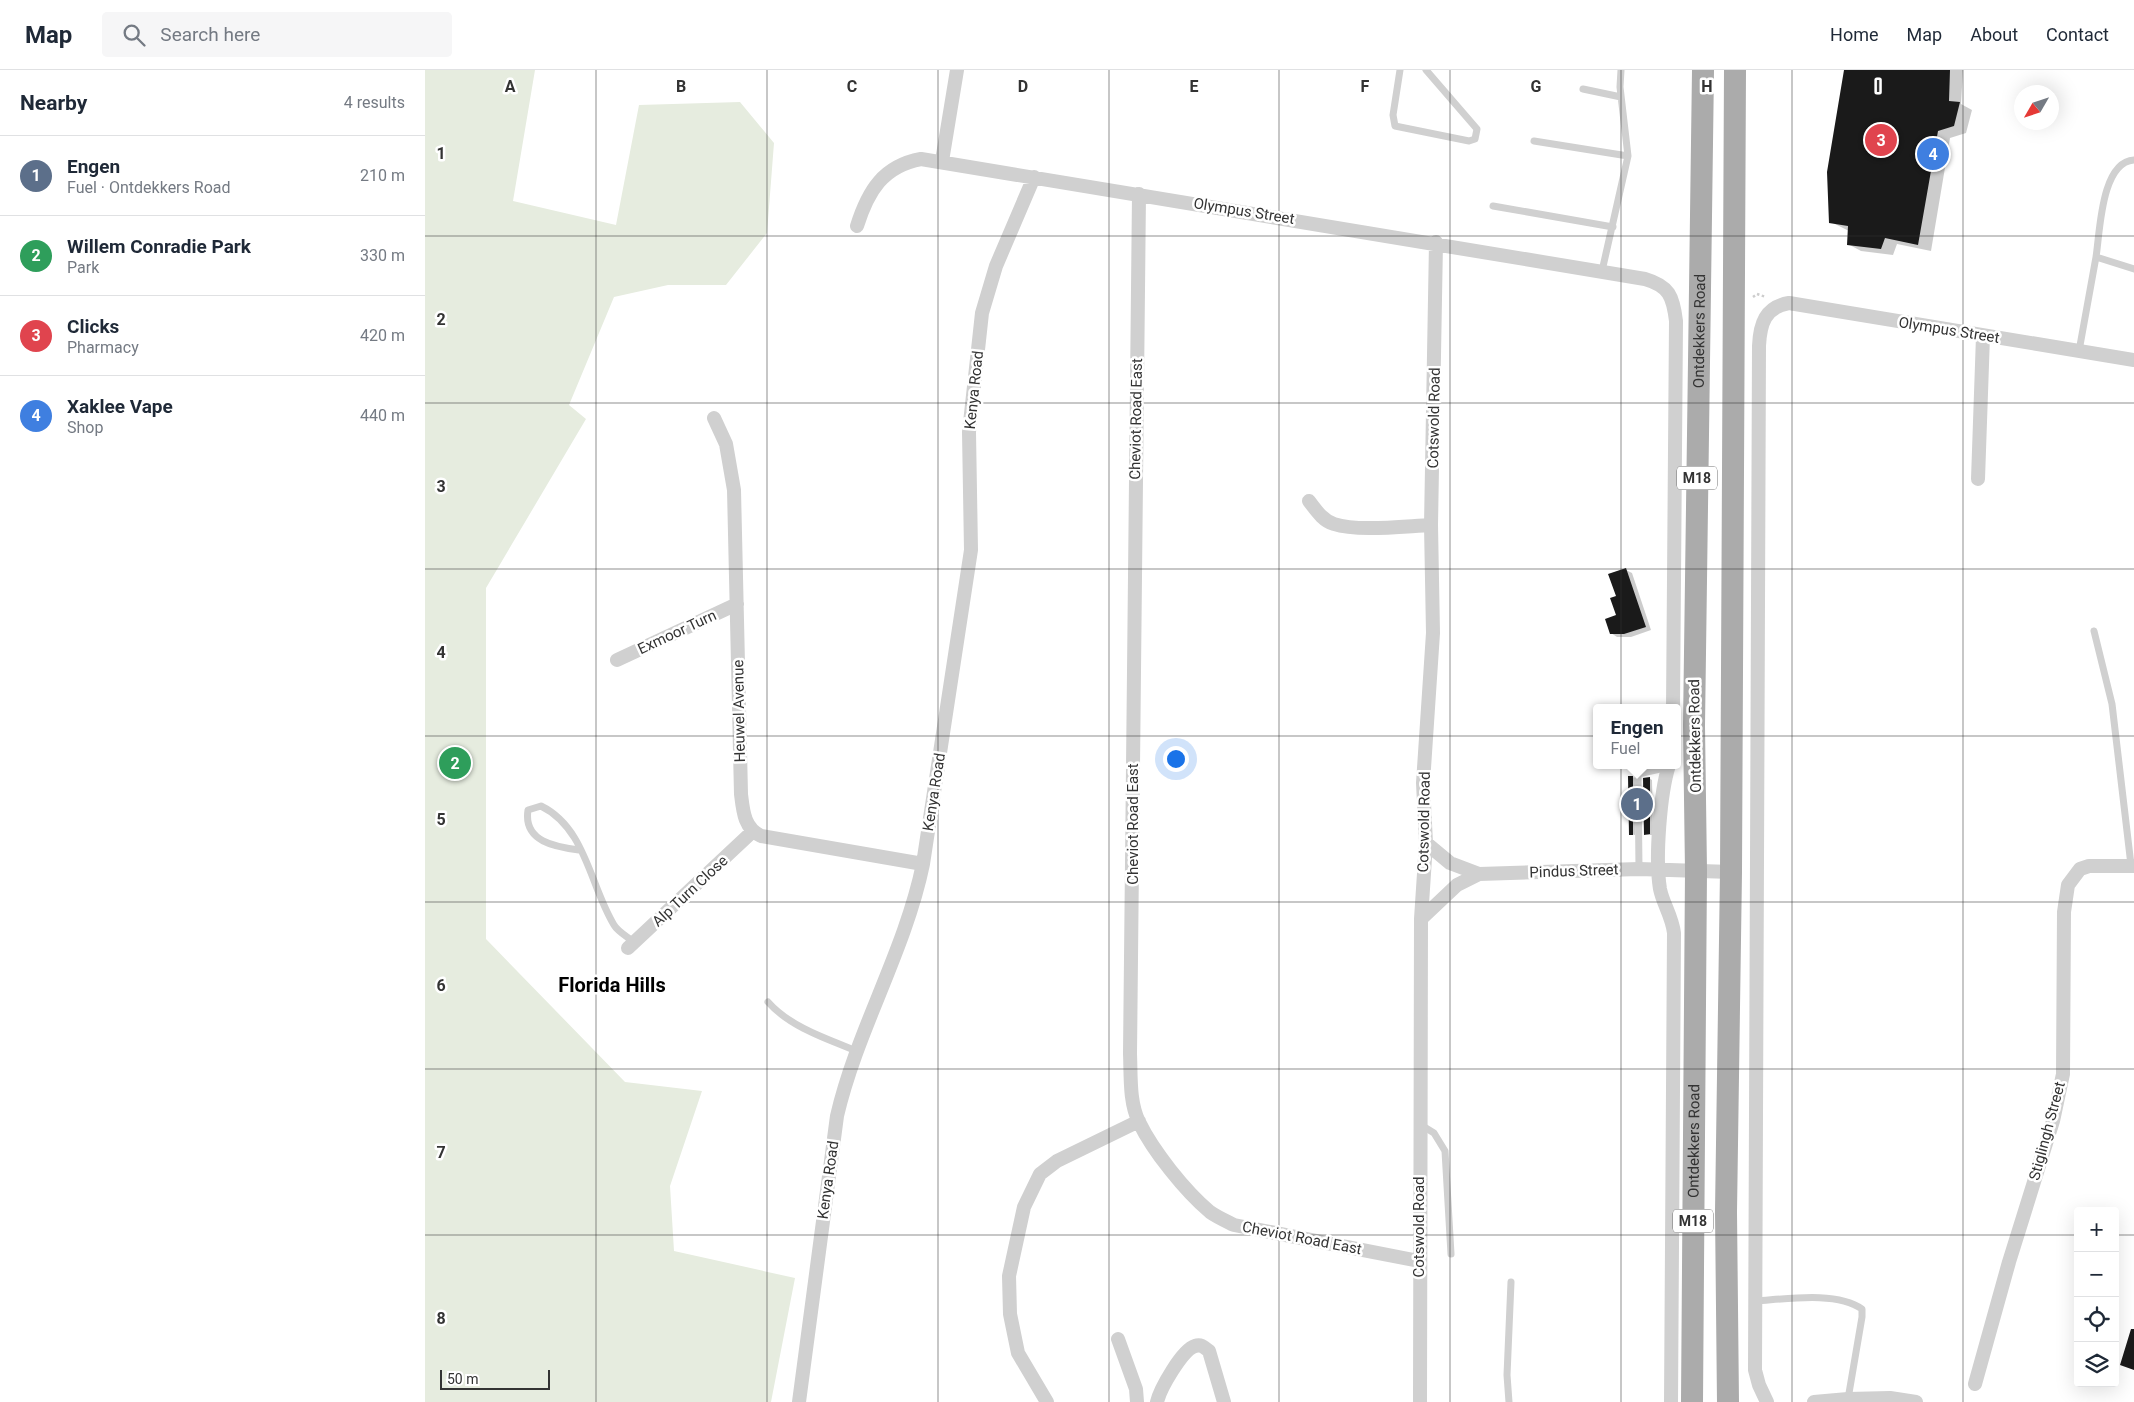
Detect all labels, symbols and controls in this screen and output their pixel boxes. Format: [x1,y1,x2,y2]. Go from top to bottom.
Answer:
search box [102,12,452,57]
text: Map [25,21,72,49]
icon: search [120,21,148,49]
text: Search here [160,23,260,46]
text: Home [1830,24,1879,45]
text: Map [1907,24,1942,45]
text: About [1970,24,2018,45]
text: Contact [2046,24,2109,45]
text: A [505,77,516,96]
text: B [676,77,686,96]
text: C [847,77,857,96]
text: D [1018,77,1028,96]
text: E [1190,77,1199,96]
text: F [1361,77,1370,96]
text: G [1531,77,1542,96]
text: H [1701,77,1713,96]
text: I [1876,77,1880,96]
north arrow [2014,85,2059,130]
text: Nearby [20,91,87,115]
text: 4 results [344,93,405,112]
pin: 3 [1865,121,1897,159]
pin: 4 [1917,135,1949,173]
text: 1 [436,144,446,163]
text: Engen [67,155,120,178]
text: 1 [31,166,41,185]
text: 210 m [360,166,405,185]
text: Fuel · Ontdekkers Road [67,178,230,197]
street label: Olympus Street [1192,194,1296,228]
text: Willem Conradie Park [67,235,251,258]
text: 2 [31,246,41,265]
text: 330 m [360,246,405,265]
text: Park [67,258,99,277]
street label: Ontdekkers Road [1690,274,1709,388]
text: 2 [436,310,446,329]
street label: Olympus Street [1897,313,2001,347]
text: Clicks [67,315,119,338]
text: 3 [31,326,41,345]
text: 420 m [360,326,405,345]
text: Pharmacy [67,338,139,357]
street label: Kenya Road [961,350,987,430]
street label: Cheviot Road East [1126,358,1146,480]
street label: Cotswold Road [1424,367,1444,469]
text: Xaklee Vape [67,395,173,418]
text: 4 [31,406,41,425]
text: 440 m [360,406,405,425]
text: Shop [67,418,103,437]
road number: M18 [1677,466,1717,489]
text: 3 [436,477,446,496]
street label: Exmoor Turn [635,606,719,658]
text: 4 [436,643,446,662]
street label: Heuwel Avenue [729,660,749,762]
street label: Ontdekkers Road [1685,679,1705,793]
popup [1593,704,1681,769]
text: Engen [1610,716,1664,739]
text: Fuel [1610,739,1640,758]
pin: 2 [439,744,471,782]
your location [1163,746,1189,772]
street label: Kenya Road [919,752,949,832]
street label: Cheviot Road East [1124,763,1142,885]
street label: Cotswold Road [1414,771,1434,873]
pin: 1 [1621,785,1653,823]
text: 5 [436,810,446,829]
street label: Alp Turn Close [649,851,731,931]
street label: Pindus Street [1529,860,1619,882]
district label: Florida Hills [558,973,666,997]
text: 6 [436,976,446,995]
street label: Stiglingh Street [2025,1080,2069,1182]
street label: Ontdekkers Road [1685,1084,1703,1198]
street label: Kenya Road [814,1140,842,1220]
text: 7 [436,1143,446,1162]
street label: Cotswold Road [1410,1176,1428,1278]
map controls [2074,1207,2119,1387]
button: + [2074,1207,2119,1252]
road number: M18 [1673,1210,1713,1232]
street label: Cheviot Road East [1241,1218,1363,1258]
button: − [2074,1252,2119,1297]
button: locate [2074,1297,2119,1342]
text: 8 [436,1309,446,1328]
button: layers [2074,1342,2119,1387]
scale bar [440,1367,550,1390]
text: 50 m [447,1371,479,1387]

